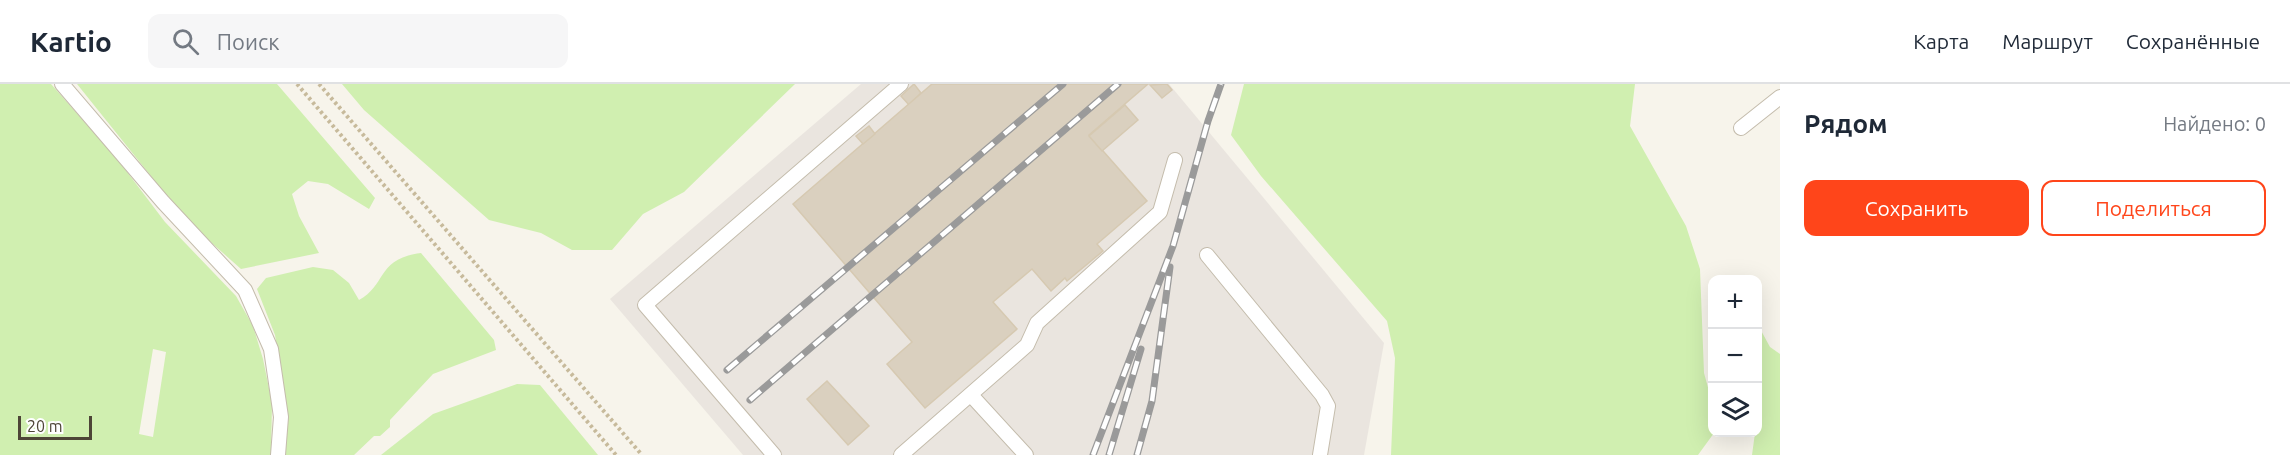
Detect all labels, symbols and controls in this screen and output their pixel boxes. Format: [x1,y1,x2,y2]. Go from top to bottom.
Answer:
search box [148,14,568,68]
icon: search [169,25,202,58]
text: Kartio [30,26,112,57]
text: Поиск [217,29,279,54]
text: Карта [1913,29,1969,53]
text: Маршрут [2002,29,2093,53]
text: Сохранённые [2126,29,2260,53]
text: Рядом [1804,109,1888,138]
text: Найдено: 0 [2163,112,2266,135]
button: Сохранить [1804,180,2029,236]
button: Поделиться [2041,180,2266,236]
map controls [1708,275,1762,437]
button: + [1708,275,1762,329]
button: − [1708,329,1762,383]
button: layers [1708,383,1762,437]
scale bar [18,413,92,440]
text: 20 m [27,417,63,435]

